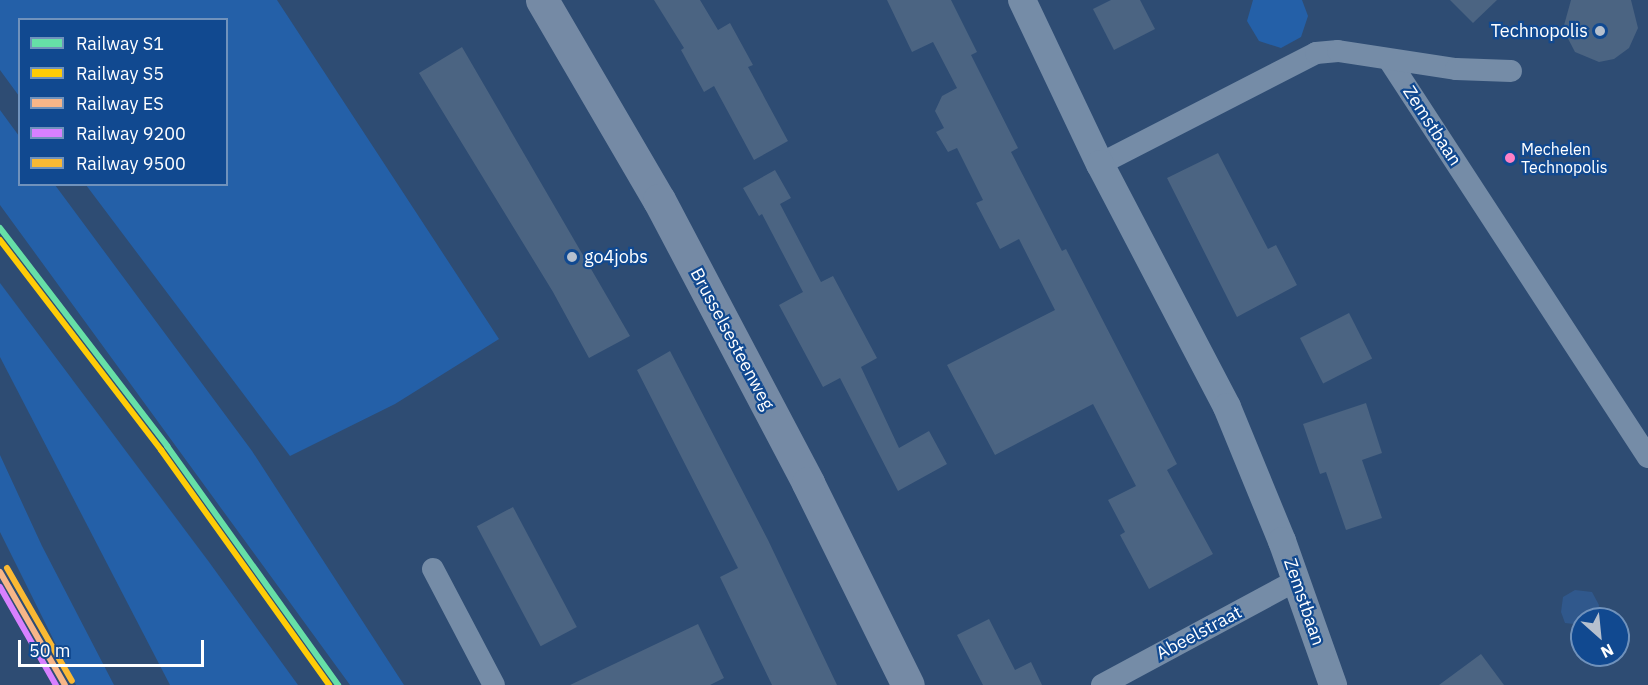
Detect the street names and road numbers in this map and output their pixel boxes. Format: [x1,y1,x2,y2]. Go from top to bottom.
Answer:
street label: Zemstbaan [1398,82,1466,170]
street label: Brusselsesteenweg [686,264,778,414]
street label: Zemstbaan [1279,556,1329,648]
street label: Abeelstraat [1153,601,1245,665]

